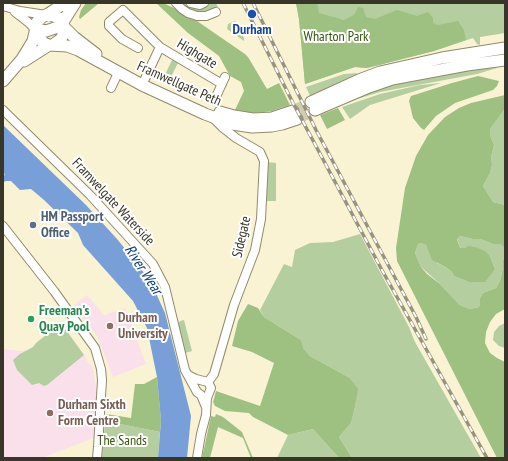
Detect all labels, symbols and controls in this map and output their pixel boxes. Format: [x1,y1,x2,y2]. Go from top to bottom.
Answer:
marker: Durham [246,8,258,20]
place label: Durham [232,22,272,38]
park label: Wharton Park [303,29,369,45]
street label: Highgate [174,35,220,73]
street label: Framwellgate Peth [134,58,224,110]
street label: Framwelgate Waterside [68,155,158,249]
place label: HM Passport Office [41,209,104,242]
street label: Sidegate [229,215,255,259]
marker: HM Passport Office [28,220,38,230]
water label: River Wear [120,242,166,298]
place label: Freeman's Quay Pool [39,303,89,336]
place label: Durham University [118,310,168,342]
marker: Freeman's Quay Pool [26,314,36,324]
marker: Durham University [105,321,115,331]
place label: Durham Sixth Form Centre [58,397,126,430]
marker: Durham Sixth Form Centre [45,408,55,418]
park label: The Sands [97,433,147,449]

